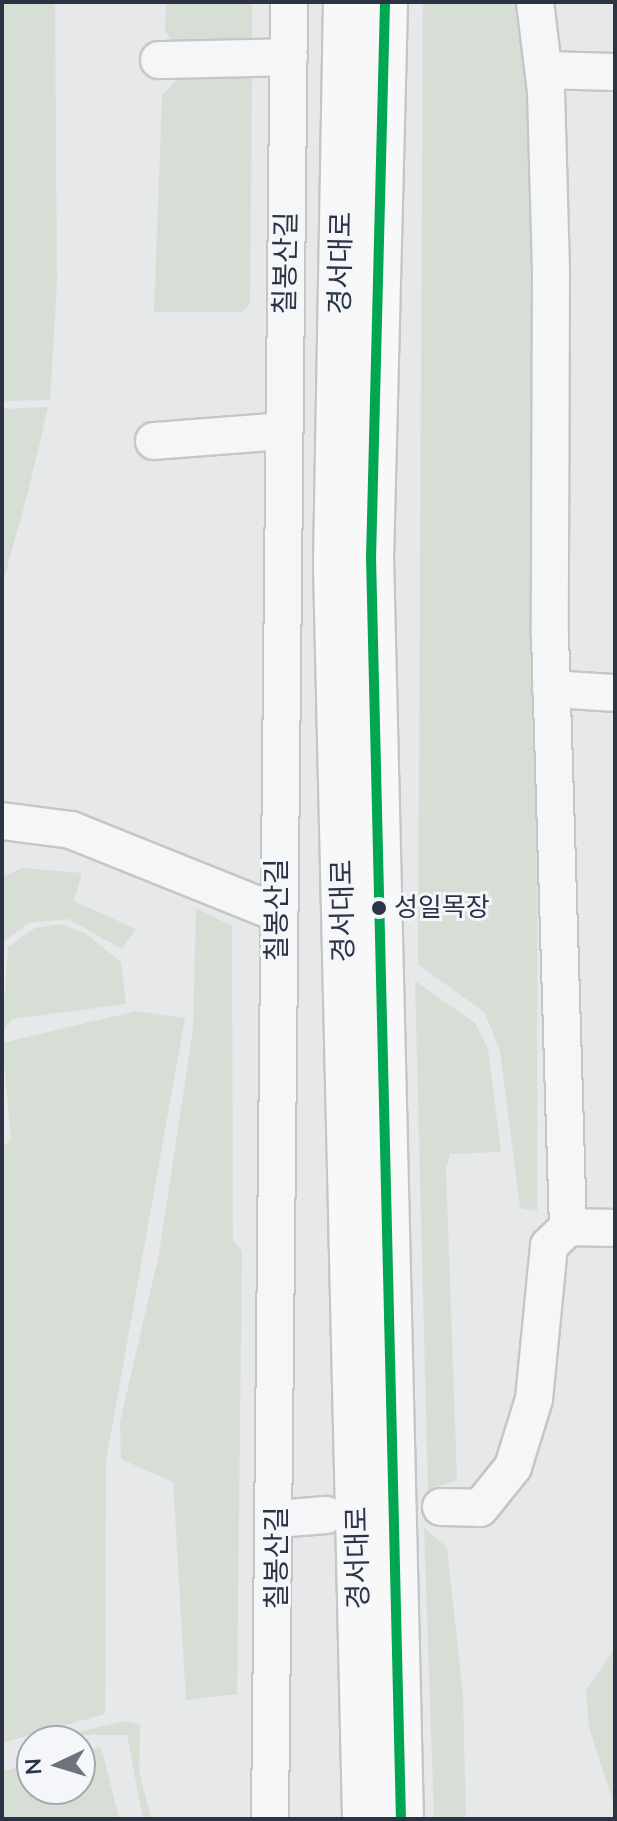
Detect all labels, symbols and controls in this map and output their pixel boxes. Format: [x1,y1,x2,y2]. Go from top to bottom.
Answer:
street label: 칠봉산길 [268,211,304,315]
street label: 경서대로 [323,211,359,315]
street label: 칠봉산길 [260,858,294,962]
street label: 경서대로 [325,859,361,963]
place label: 성일목장 [394,892,490,924]
marker: 성일목장 [371,900,387,916]
street label: 칠봉산길 [260,1506,294,1610]
street label: 경서대로 [340,1506,376,1610]
north arrow [16,1725,96,1805]
text: N [19,1757,50,1776]

